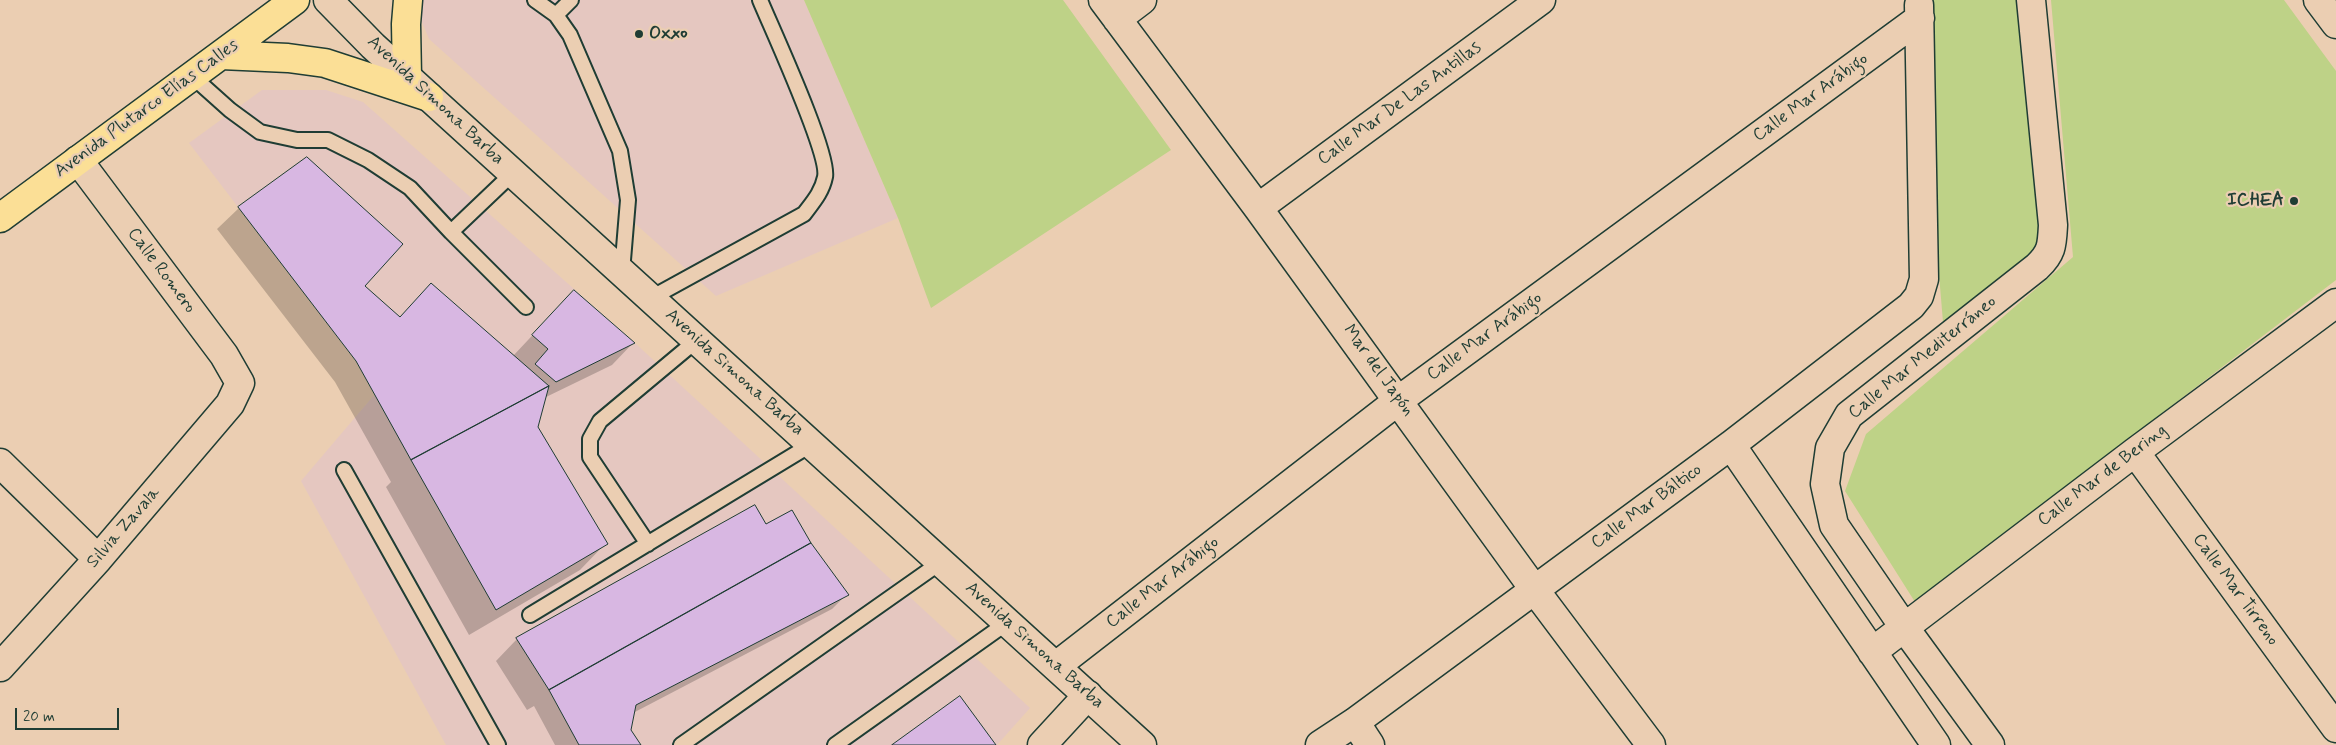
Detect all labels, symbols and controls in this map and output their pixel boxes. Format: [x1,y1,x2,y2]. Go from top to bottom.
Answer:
place label: Oxxo [649,23,687,45]
marker: Oxxo [633,28,645,40]
street label: Avenida Simona Barba [362,32,508,170]
street label: Avenida Plutarco Elías Calles [51,35,243,183]
street label: Calle Mar De Las Antillas [1314,37,1486,171]
street label: Calle Mar Arábigo [1749,49,1873,147]
place label: ICHEA [2227,190,2284,212]
marker: ICHEA [2288,195,2300,207]
street label: Calle Romero [122,224,200,318]
street label: Calle Mar Arábigo [1423,288,1547,386]
street label: Calle Mar Mediterráneo [1845,292,2001,424]
street label: Avenida Simona Barba [660,305,808,441]
street label: Mar del Japón [1338,321,1418,421]
street label: Calle Mar de Bering [2034,420,2172,532]
street label: Calle Mar Báltico [1587,460,1707,554]
street label: Silvia Zavala [83,483,165,573]
street label: Calle Mar Tirreno [2187,530,2283,650]
street label: Calle Mar Arábigo [1102,532,1224,634]
street label: Avenida Simona Barba [960,578,1108,714]
scale bar [18,698,121,730]
text: 20 m [23,707,55,727]

